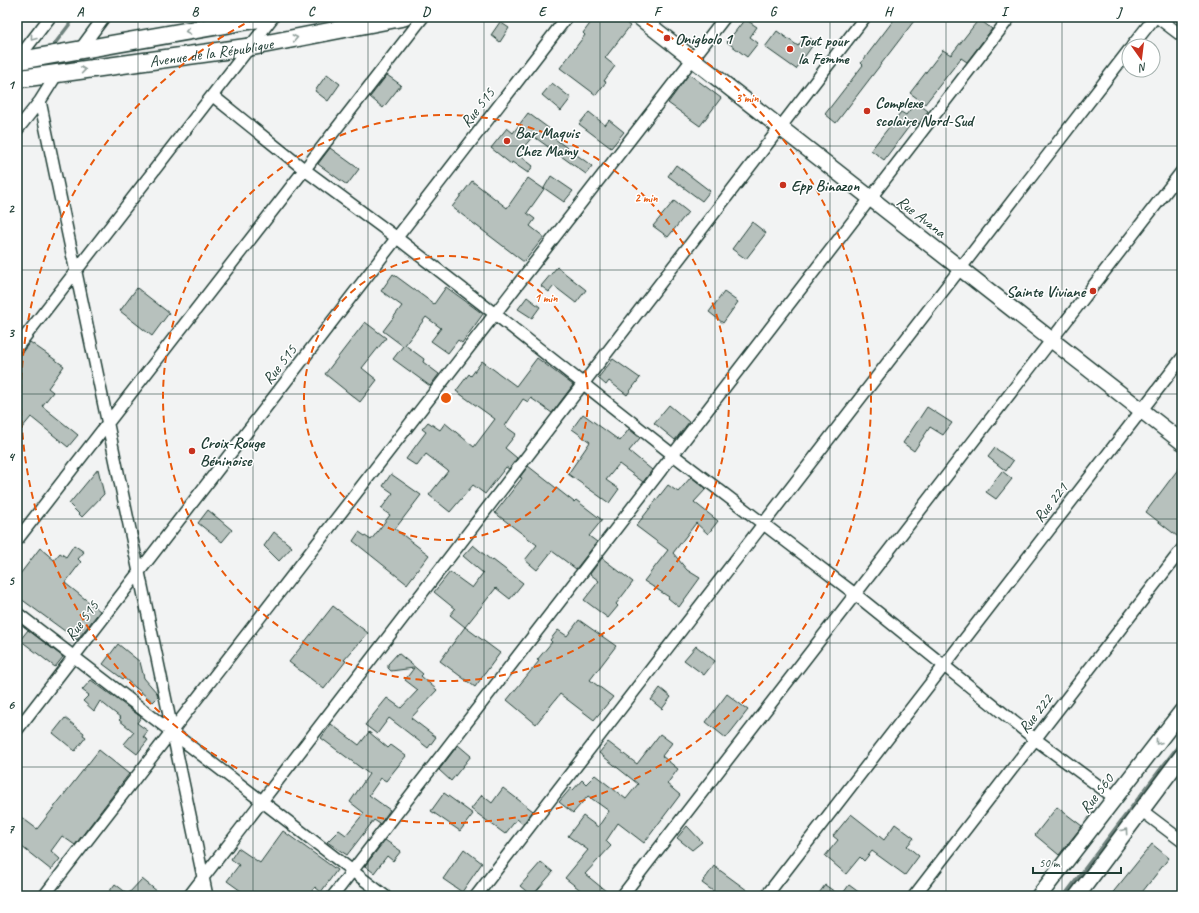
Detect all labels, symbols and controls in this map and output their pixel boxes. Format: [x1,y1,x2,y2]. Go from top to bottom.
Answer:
text: A [77,4,85,20]
text: B [192,4,200,20]
text: C [308,4,316,20]
text: D [422,4,431,20]
text: E [539,4,548,20]
text: F [654,4,663,20]
text: G [770,4,778,20]
text: H [884,4,894,20]
text: I [1001,4,1010,20]
text: J [1116,4,1123,20]
one-way arrow [185,27,191,35]
place label: Onigbolo 1 [675,29,734,49]
place label: Tout pour la Femme [798,31,851,69]
street label: Avenue de la République [148,33,277,72]
marker: Onigbolo 1 [662,33,672,43]
one-way arrow [31,34,38,41]
one-way arrow [292,34,298,43]
north arrow [1121,38,1161,78]
marker: Tout pour la Femme [785,44,795,54]
text: N [1136,60,1148,76]
one-way arrow [80,66,86,75]
text: 1 [8,77,16,93]
street label: Rue 515 [456,83,500,131]
text: 3 min [736,90,759,106]
place label: Complexe scolaire Nord-Sud [875,93,975,131]
marker: Complexe scolaire Nord-Sud [862,106,872,116]
place label: Bar Maquis Chez Mamy [515,123,580,161]
marker: Bar Maquis Chez Mamy [502,136,512,146]
place label: Epp Binazon [791,176,860,196]
marker: Epp Binazon [778,180,788,190]
text: 2 min [635,190,658,206]
street label: Rue Avana [893,191,951,243]
text: 2 [8,201,15,217]
place label: Sainte Viviane [1006,282,1087,302]
marker: Sainte Viviane [1088,286,1098,296]
text: 1 min [535,290,558,306]
text: 3 [8,325,15,341]
street label: Rue 515 [258,340,302,388]
centre of rings [439,391,453,405]
place label: Croix-Rouge Béninoise [200,433,266,471]
marker: Croix-Rouge Béninoise [187,446,197,456]
text: 4 [8,449,16,465]
street label: Rue 221 [1029,478,1073,526]
text: 5 [8,573,15,589]
street label: Rue 515 [60,596,104,644]
street label: Rue 222 [1014,688,1059,737]
text: 6 [8,697,15,713]
one-way arrow [1156,738,1163,745]
street label: Rue 560 [1075,768,1120,817]
text: 7 [8,821,15,837]
one-way arrow [1121,828,1128,835]
scale bar [1033,849,1121,875]
text: 50 m [1039,855,1061,871]

